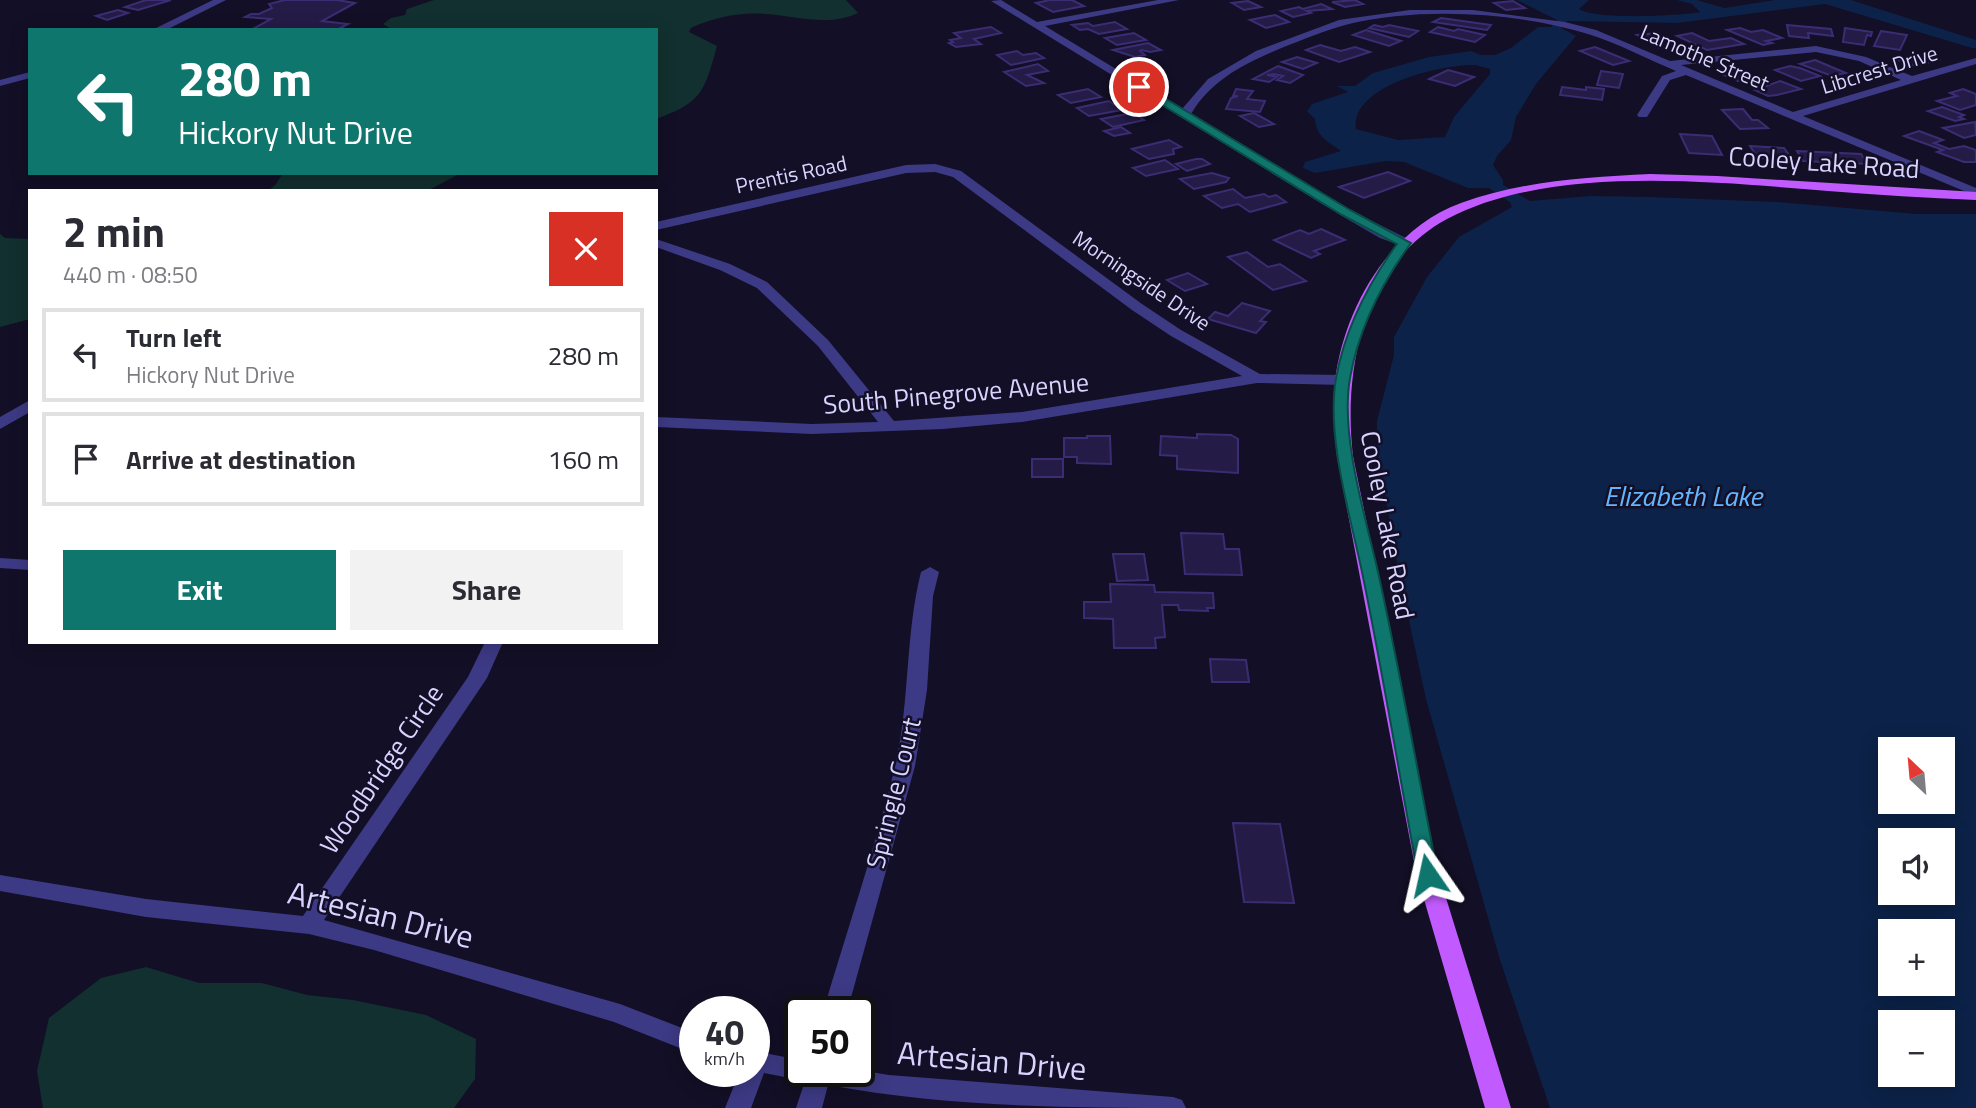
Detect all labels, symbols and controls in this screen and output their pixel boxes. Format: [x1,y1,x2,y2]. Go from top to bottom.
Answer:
street label: Lamothe Street [1636,15,1775,99]
street label: Libcrest Drive [1817,36,1941,102]
text: 280 m [178,40,312,115]
icon: left [63,56,154,147]
pin [1109,57,1169,117]
icon: arrive [1120,68,1158,106]
text: Hickory Nut Drive [178,108,413,156]
street label: Cooley Lake Road [1727,136,1921,188]
street label: Prentis Road [732,147,850,201]
text: 2 min [63,199,165,263]
button: close [549,212,623,286]
street label: Morningside Drive [1067,222,1217,338]
text: 440 m · 08:50 [63,257,198,292]
text: Turn left [126,318,221,357]
icon: left [67,336,105,374]
text: 280 m [548,336,619,375]
text: Hickory Nut Drive [126,357,295,392]
street label: South Pinegrove Avenue [821,362,1091,424]
street label: Cooley Lake Road [1351,427,1425,623]
icon: arrive [67,440,105,478]
text: Arrive at destination [126,440,356,479]
text: 160 m [548,440,619,479]
water label: Elizabeth Lake [1604,474,1764,517]
button: Exit [63,550,336,630]
button: Share [350,550,623,630]
street label: Woodbridge Circle [310,676,452,862]
street label: Springle Court [855,713,931,873]
north arrow [1878,737,1955,814]
map controls [1878,737,1955,1087]
button: sound [1878,828,1955,905]
position arrow [1391,838,1465,912]
street label: Artesian Drive [283,868,479,960]
button: + [1878,919,1955,996]
speed limit sign: 50 [784,996,875,1087]
text: 40 [705,1005,744,1059]
button: − [1878,1010,1955,1087]
street label: Artesian Drive [895,1028,1089,1092]
text: km/h [704,1045,745,1072]

